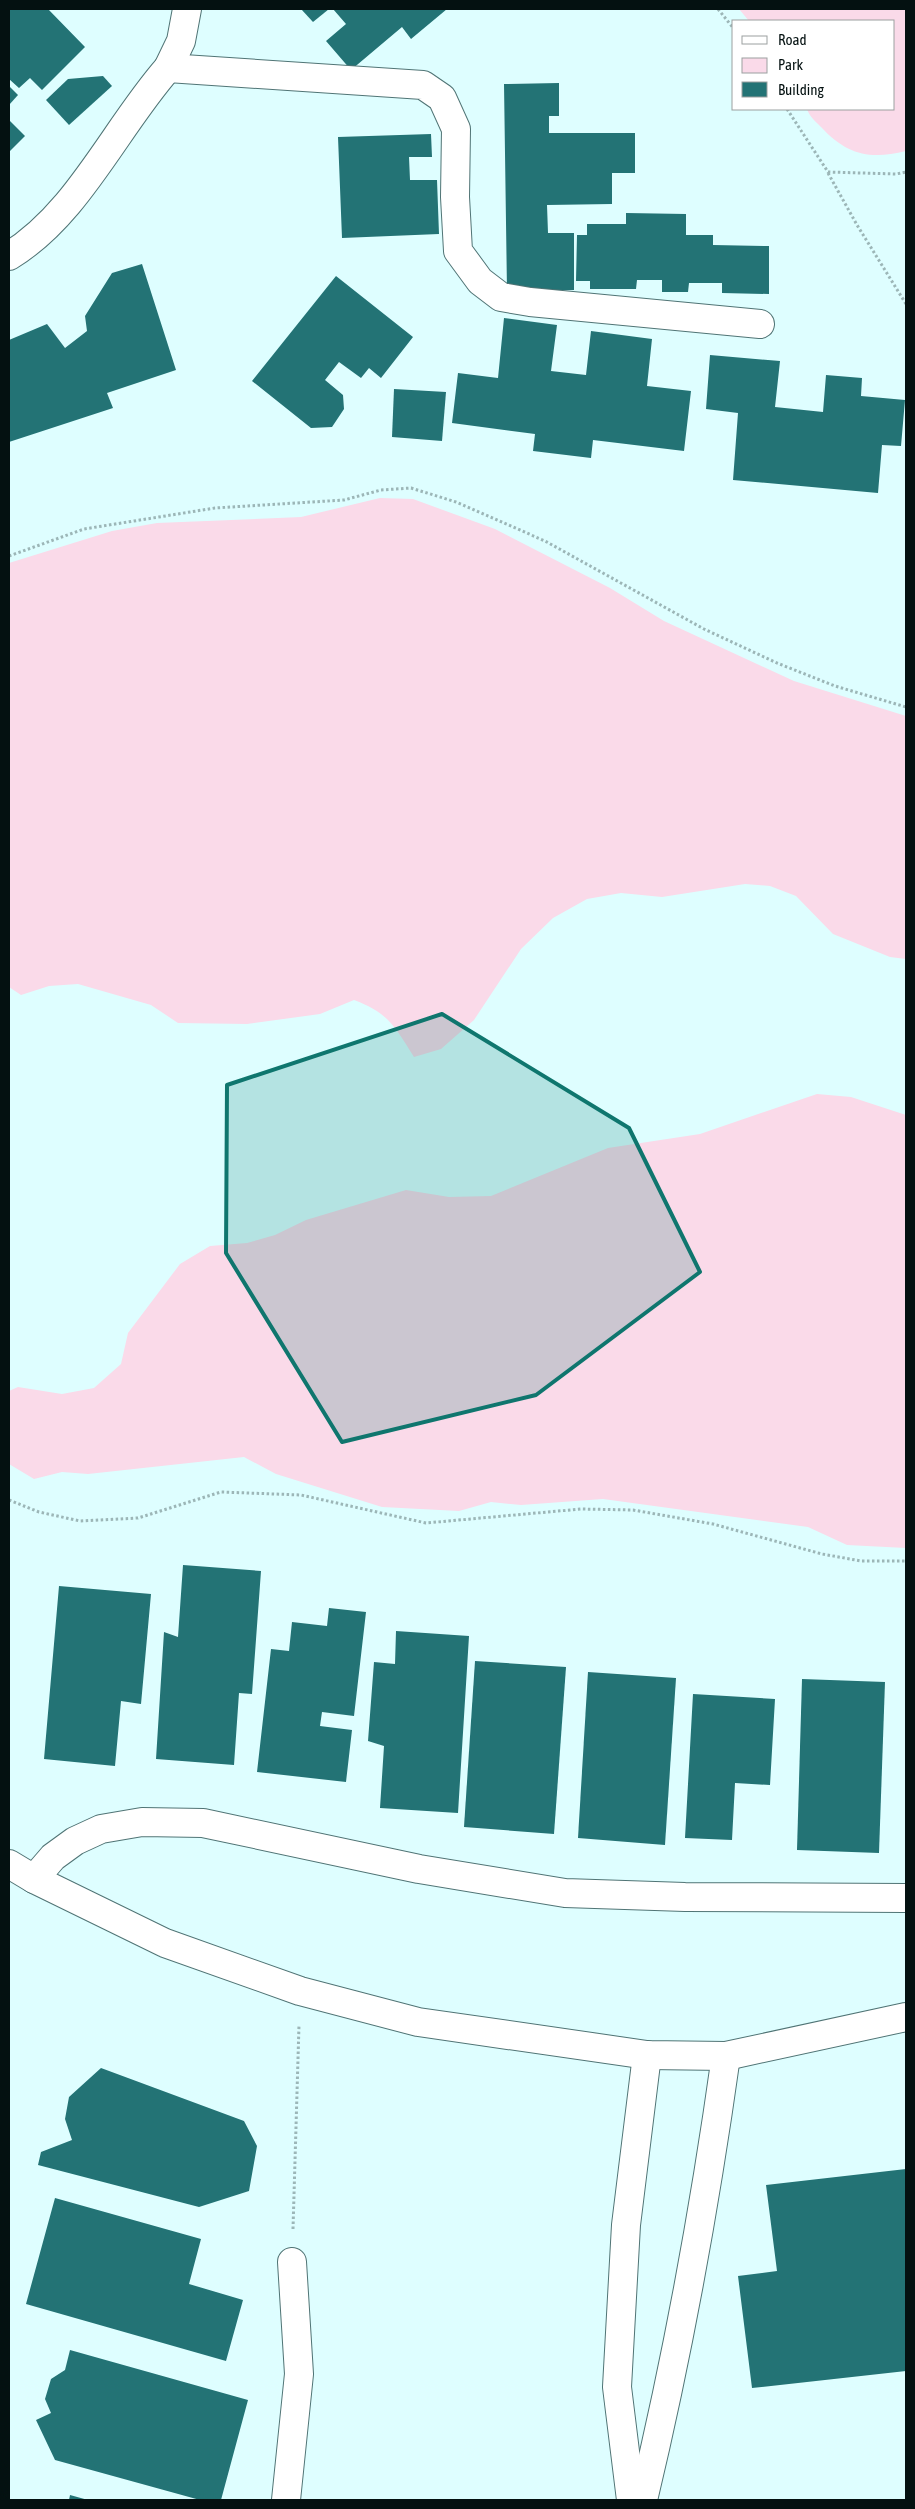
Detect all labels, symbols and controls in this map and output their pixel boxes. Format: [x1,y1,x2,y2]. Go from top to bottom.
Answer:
legend [732,20,895,110]
text: Road [778,31,807,48]
text: Park [778,56,803,73]
text: Building [778,81,824,98]

